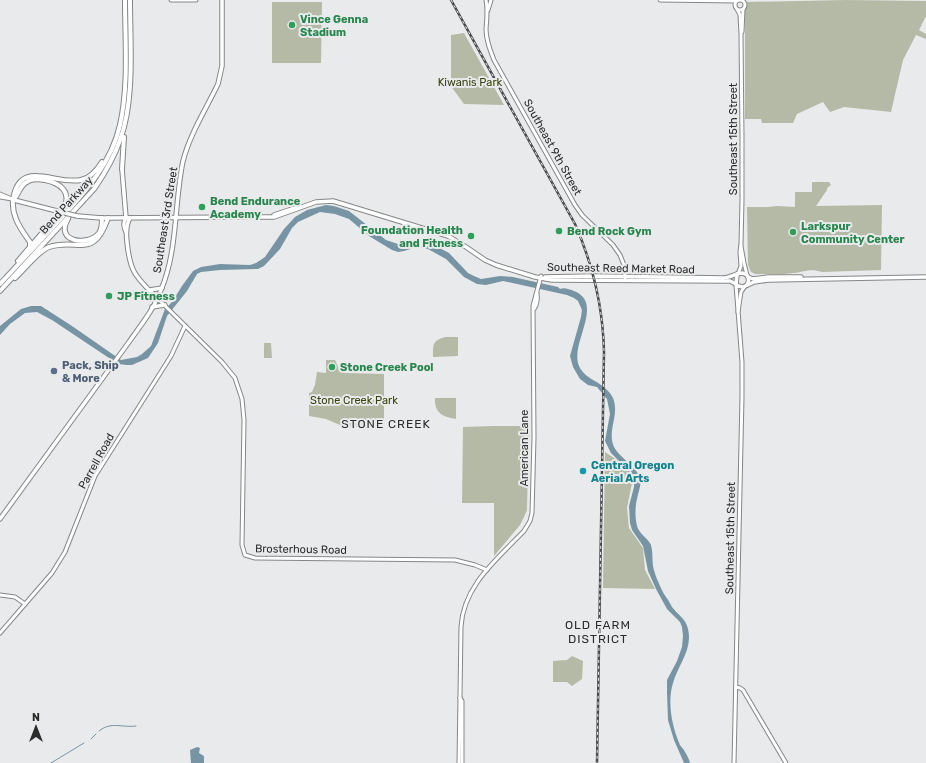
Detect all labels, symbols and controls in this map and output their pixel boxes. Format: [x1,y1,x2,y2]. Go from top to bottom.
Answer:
place label: Vince Genna Stadium [300,13,368,39]
marker: Vince Genna Stadium [287,20,297,30]
park label: Kiwanis Park [438,76,503,89]
street label: Southeast 15th Street [727,82,740,195]
street label: Southeast 9th Street [521,97,585,198]
street label: Southeast 3rd Street [151,165,180,274]
street label: Bend Parkway [37,174,96,237]
place label: Bend Endurance Academy [210,195,301,221]
marker: Bend Endurance Academy [197,202,207,212]
place label: Larkspur Community Center [801,220,905,246]
place label: Foundation Health and Fitness [361,224,463,250]
place label: Bend Rock Gym [567,225,652,238]
marker: Bend Rock Gym [554,226,564,236]
marker: Larkspur Community Center [788,227,798,237]
marker: Foundation Health and Fitness [466,231,476,241]
street label: Southeast Reed Market Road [547,261,695,276]
place label: JP Fitness [117,290,175,303]
marker: JP Fitness [104,291,114,301]
place label: Pack, Ship & More [62,359,119,385]
place label: Stone Creek Pool [340,361,434,374]
marker: Stone Creek Pool [327,362,337,372]
marker: Pack, Ship & More [49,366,59,376]
park label: Stone Creek Park [310,394,398,407]
street label: American Lane [518,410,531,486]
district label: STONE CREEK [341,417,431,431]
street label: Parrell Road [76,431,117,491]
place label: Central Oregon Aerial Arts [591,459,674,485]
marker: Central Oregon Aerial Arts [578,466,588,476]
street label: Southeast 15th Street [723,481,738,594]
street label: Brosterhous Road [255,542,347,557]
district label: OLD FARM DISTRICT [565,618,631,646]
north arrow [16,707,56,747]
text: N [32,711,40,724]

